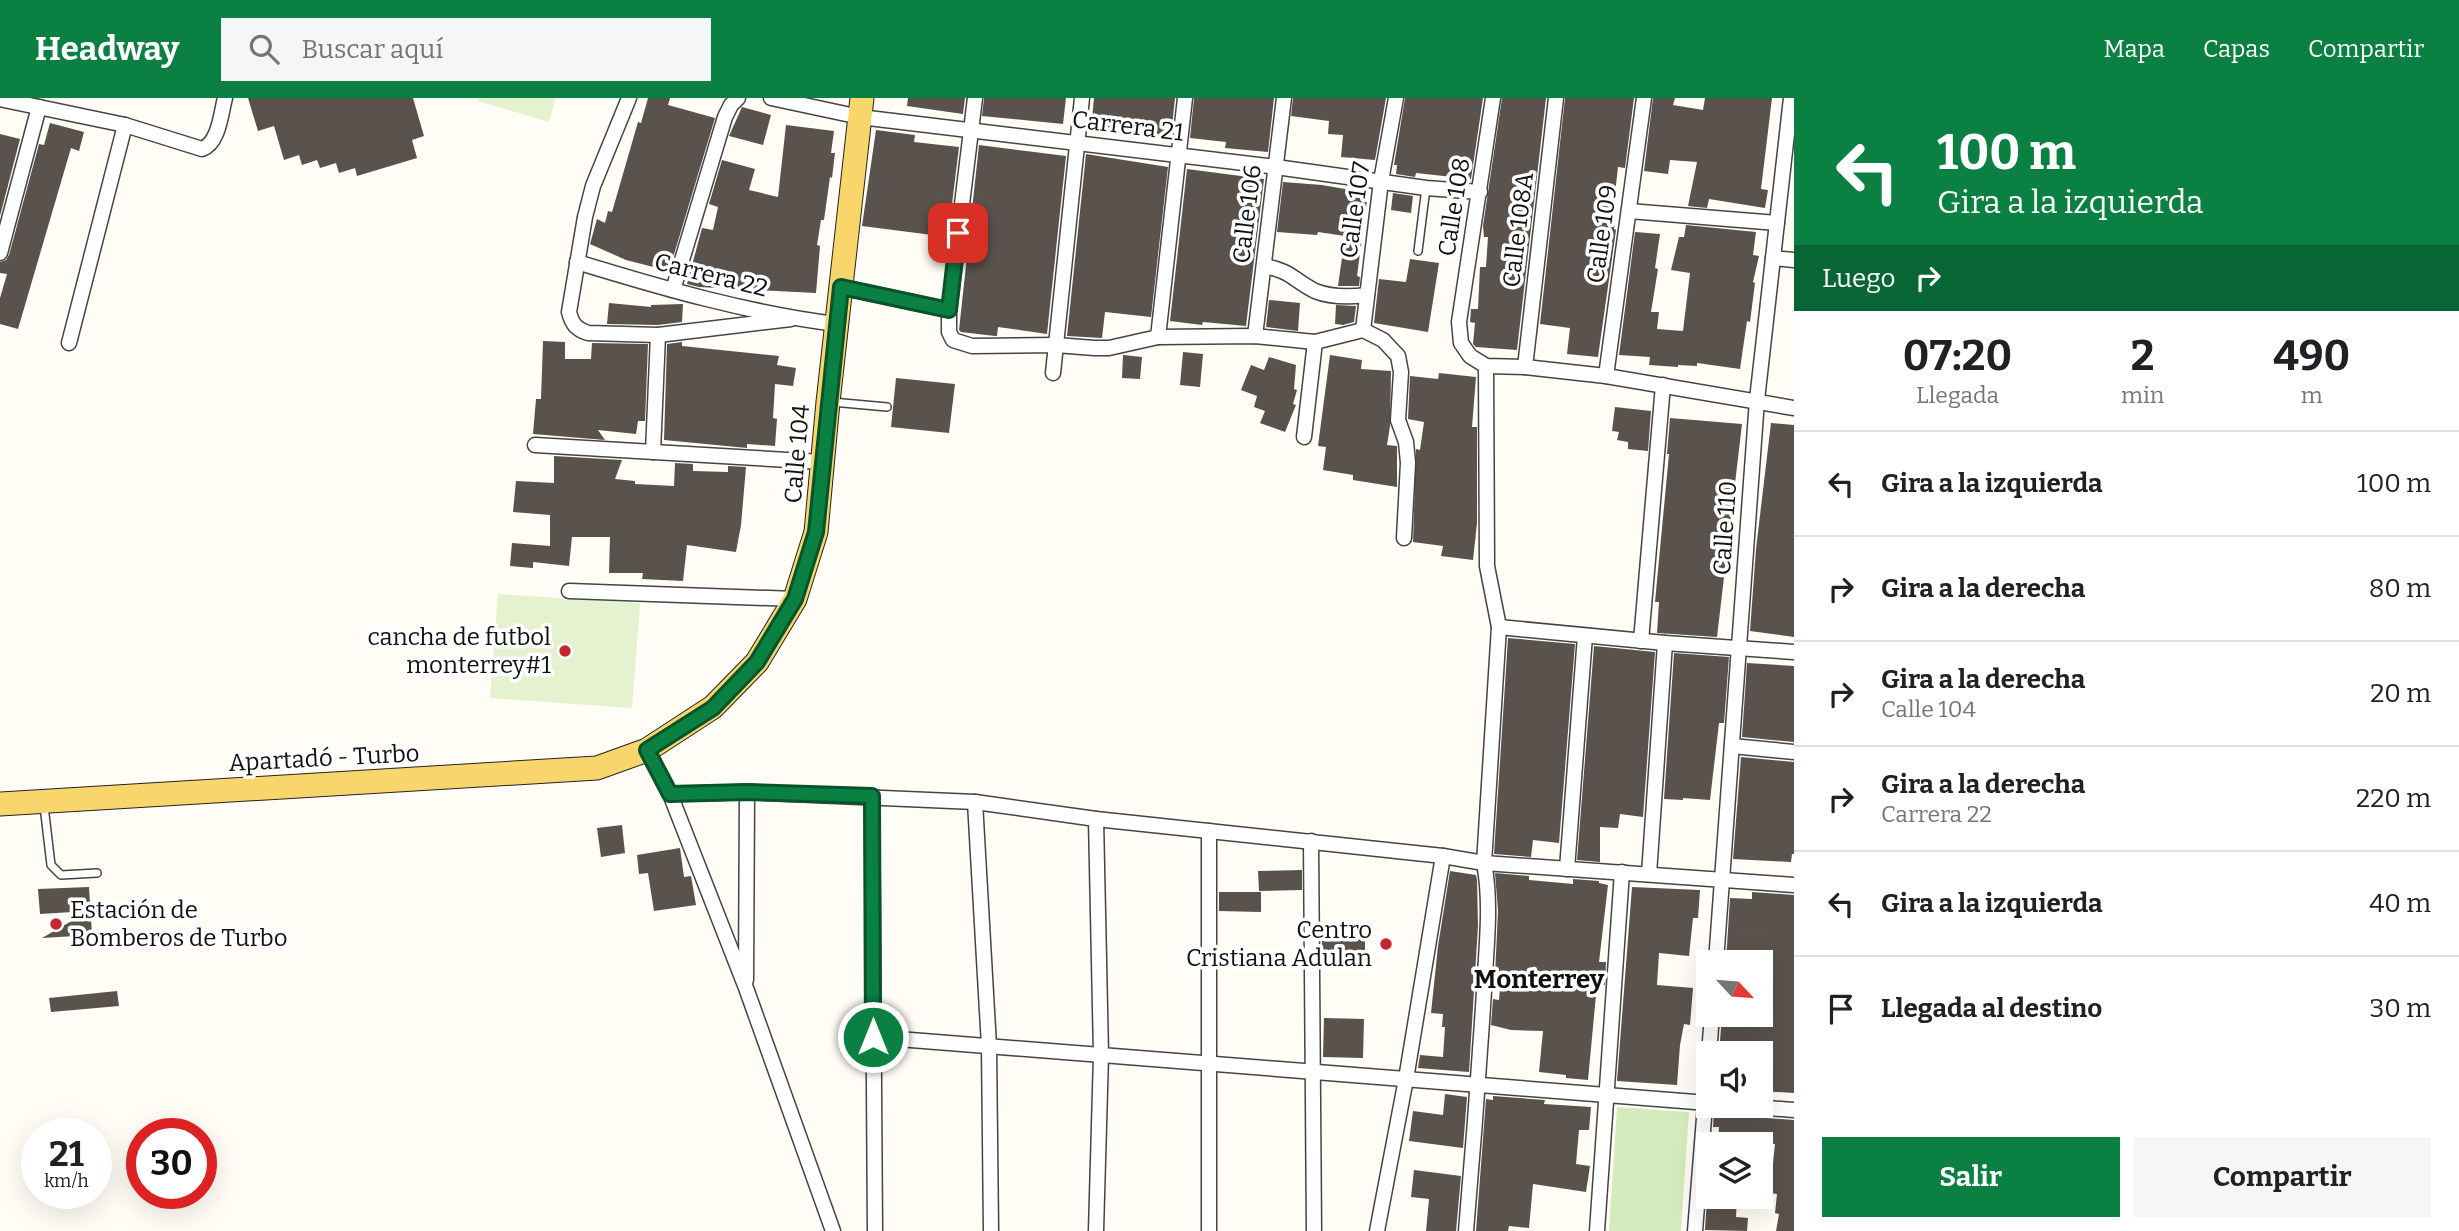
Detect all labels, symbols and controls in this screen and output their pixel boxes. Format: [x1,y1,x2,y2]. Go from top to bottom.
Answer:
search box [221,18,711,81]
text: Headway [35,29,179,69]
icon: search [245,30,283,68]
text: Buscar aquí [301,34,443,65]
text: Mapa [2103,35,2165,63]
text: Capas [2203,35,2270,63]
text: Compartir [2308,35,2424,63]
street label: Carrera 21 [1071,105,1186,147]
text: 100 m [1937,123,2076,182]
icon: left [1822,126,1913,217]
street label: Calle 108 [1432,156,1476,258]
street label: Calle 107 [1334,160,1376,260]
street label: Calle 106 [1227,163,1267,265]
street label: Calle 108A [1497,171,1539,289]
street label: Calle 109 [1581,183,1623,285]
text: Gira a la izquierda [1937,183,2204,221]
pin [928,203,988,263]
icon: arrive [939,214,977,252]
street label: Carrera 22 [652,247,770,303]
icon: right [1909,259,1947,297]
text: Luego [1822,263,1895,294]
text: 07:20 [1903,331,2012,381]
text: 2 [2131,331,2154,381]
text: 490 [2273,331,2350,381]
text: Llegada [1916,381,1999,409]
text: min [2121,381,2164,409]
text: m [2301,381,2323,409]
street label: Calle 104 [779,403,815,505]
icon: left [1822,465,1860,503]
text: Gira a la izquierda [1881,468,2103,499]
text: 100 m [2357,468,2431,499]
street label: Calle 110 [1708,480,1742,576]
icon: right [1822,570,1860,608]
text: Gira a la derecha [1881,573,2085,604]
text: 80 m [2369,573,2431,604]
place label: cancha de futbol monterrey#1 [368,623,551,679]
marker: cancha de futbol monterrey#1 [557,643,573,659]
text: Gira a la derecha [1881,664,2085,695]
icon: right [1822,675,1860,713]
text: 20 m [2370,678,2431,709]
text: Calle 104 [1881,695,1976,723]
street label: Apartadó - Turbo [228,739,420,777]
text: Gira a la derecha [1881,769,2085,800]
icon: right [1822,780,1860,818]
text: 220 m [2356,783,2431,814]
text: Carrera 22 [1881,800,1992,828]
icon: left [1822,885,1860,923]
text: Gira a la izquierda [1881,888,2103,919]
text: 40 m [2369,888,2431,919]
place label: Estación de Bomberos de Turbo [70,896,288,952]
marker: Estación de Bomberos de Turbo [48,916,64,932]
place label: Centro Cristiana Adulan [1186,916,1372,972]
marker: Centro Cristiana Adulan [1378,936,1394,952]
north arrow [1696,950,1773,1027]
map controls [1696,950,1773,1209]
district label: Monterrey [1474,964,1605,995]
icon: arrive [1822,990,1860,1028]
text: Llegada al destino [1881,993,2102,1024]
text: 30 m [2370,993,2431,1024]
position arrow [836,1000,910,1074]
button: sound [1696,1041,1773,1118]
speed limit sign: 30 [126,1118,217,1209]
button: layers [1696,1132,1773,1209]
text: 21 [49,1133,84,1175]
button: Salir [1822,1137,2120,1217]
button: Compartir [2134,1137,2431,1217]
text: km/h [44,1170,89,1192]

